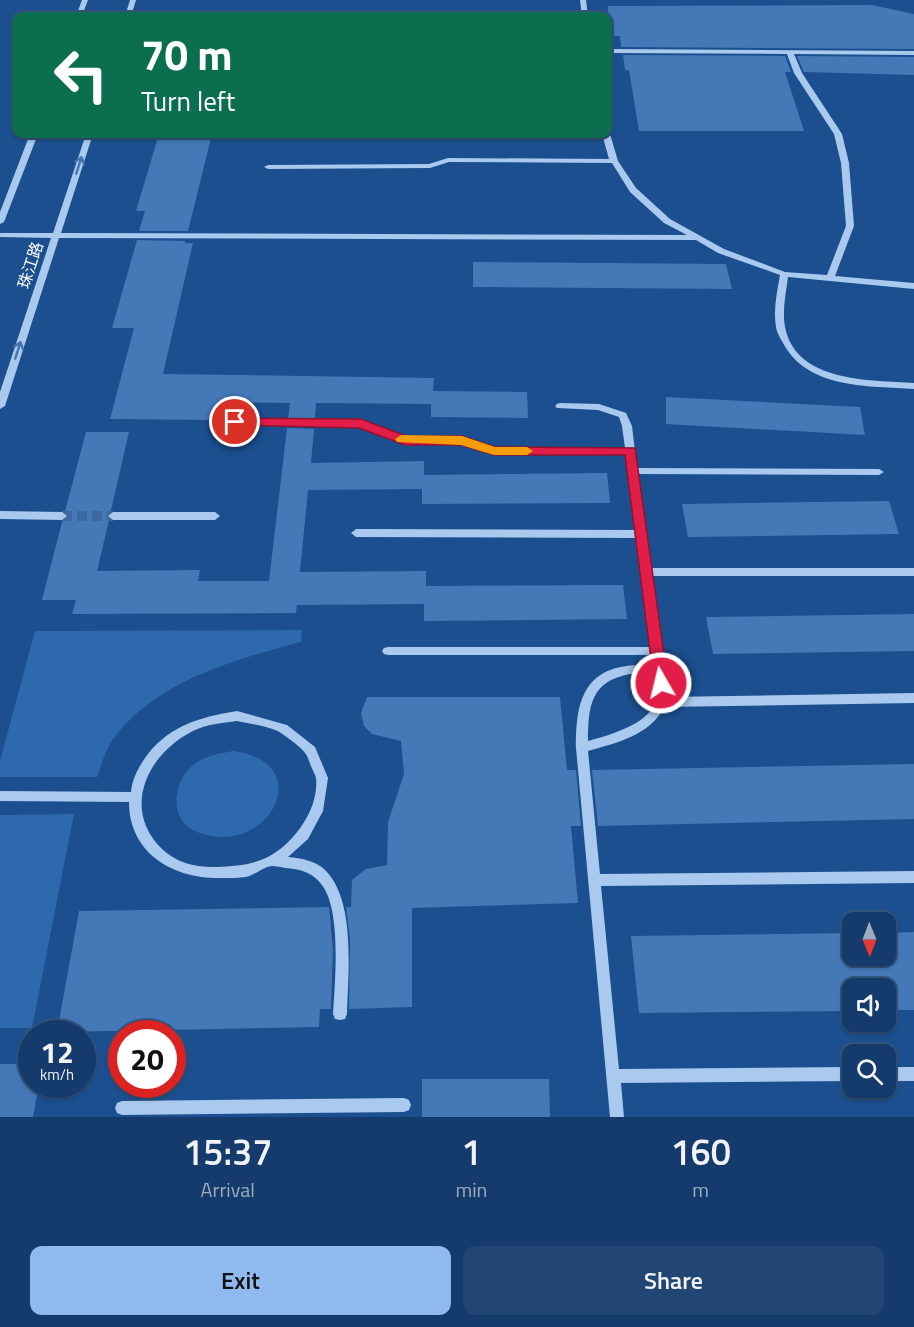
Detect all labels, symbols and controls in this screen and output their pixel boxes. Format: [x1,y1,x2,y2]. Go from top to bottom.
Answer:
text: 70 m [141,22,233,86]
icon: left [42,36,120,114]
text: Turn left [141,80,235,121]
one-way arrow [74,156,85,175]
street label: 珠江路 [11,238,49,292]
one-way arrow [14,341,25,360]
pin [209,396,260,447]
icon: arrive [218,405,251,438]
position arrow [629,651,693,715]
north arrow [842,912,896,966]
map controls [842,912,896,1098]
button: sound [842,978,896,1032]
speed limit sign: 20 [108,1020,186,1098]
text: 12 [40,1029,74,1075]
button: search [842,1044,896,1098]
text: km/h [40,1063,74,1086]
text: 15:37 [183,1124,272,1179]
text: 1 [461,1124,481,1179]
text: 160 [670,1124,731,1179]
text: Arrival [201,1174,255,1205]
text: min [455,1174,487,1205]
text: m [692,1174,709,1205]
button: Exit [30,1246,451,1315]
button: Share [463,1246,884,1315]

